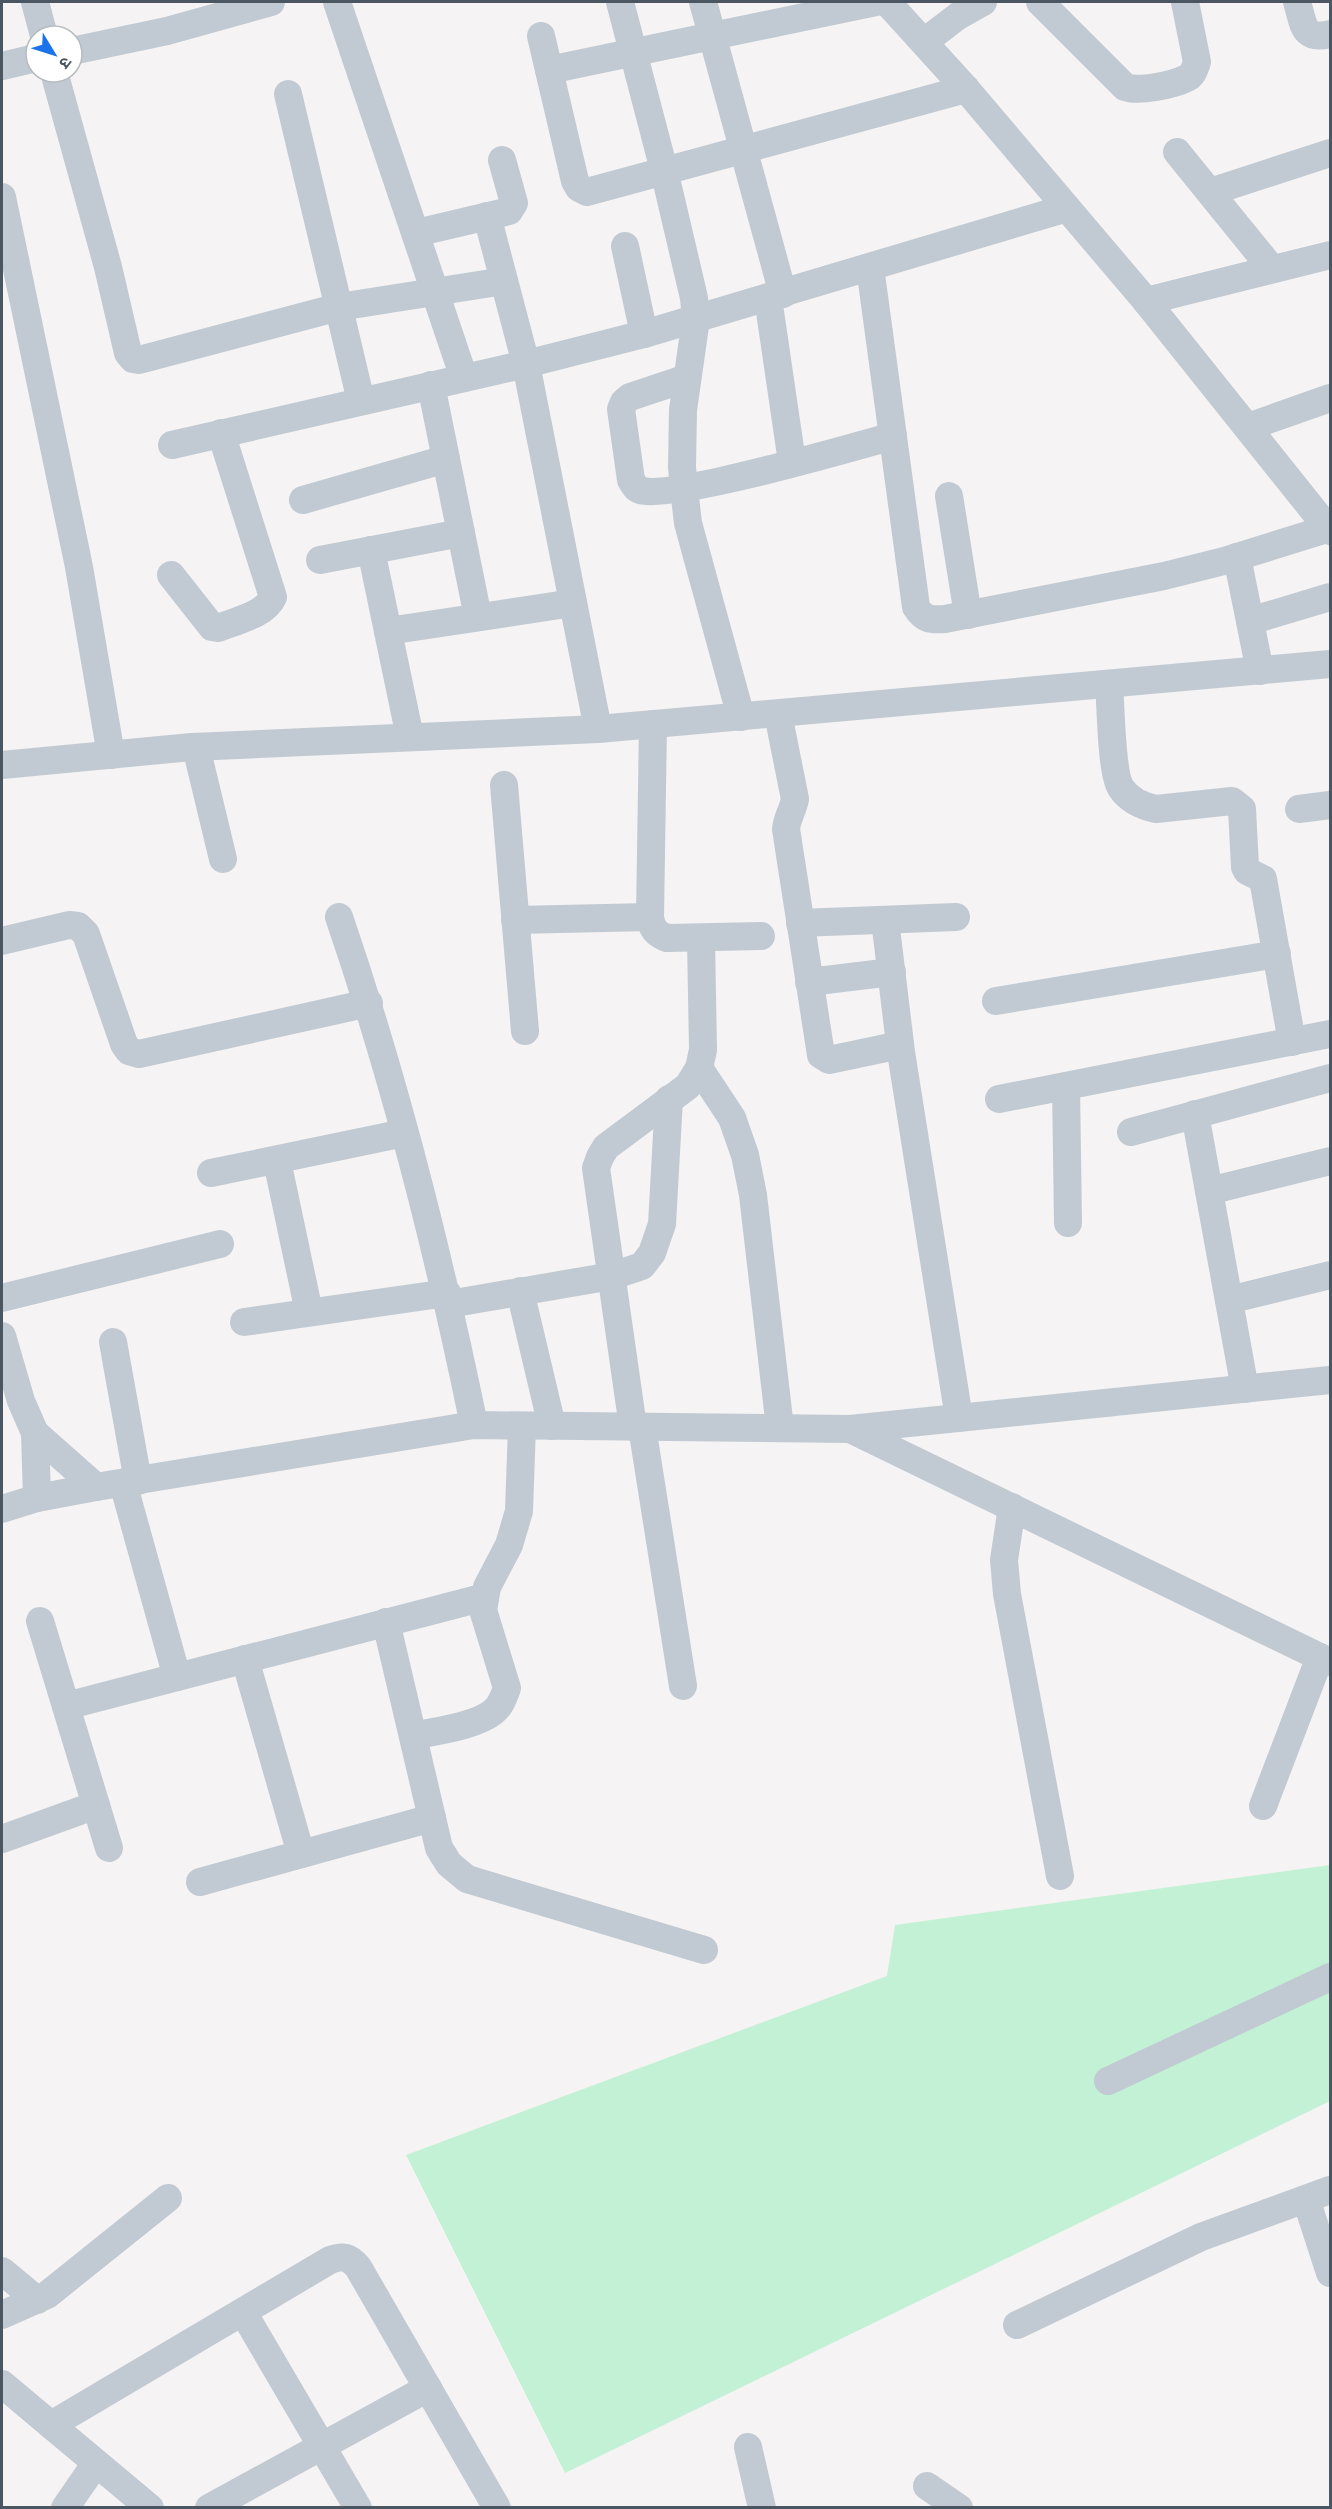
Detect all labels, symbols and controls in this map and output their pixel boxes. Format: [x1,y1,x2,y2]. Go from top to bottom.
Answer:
north arrow [24,24,84,84]
text: उ [53,52,77,74]

